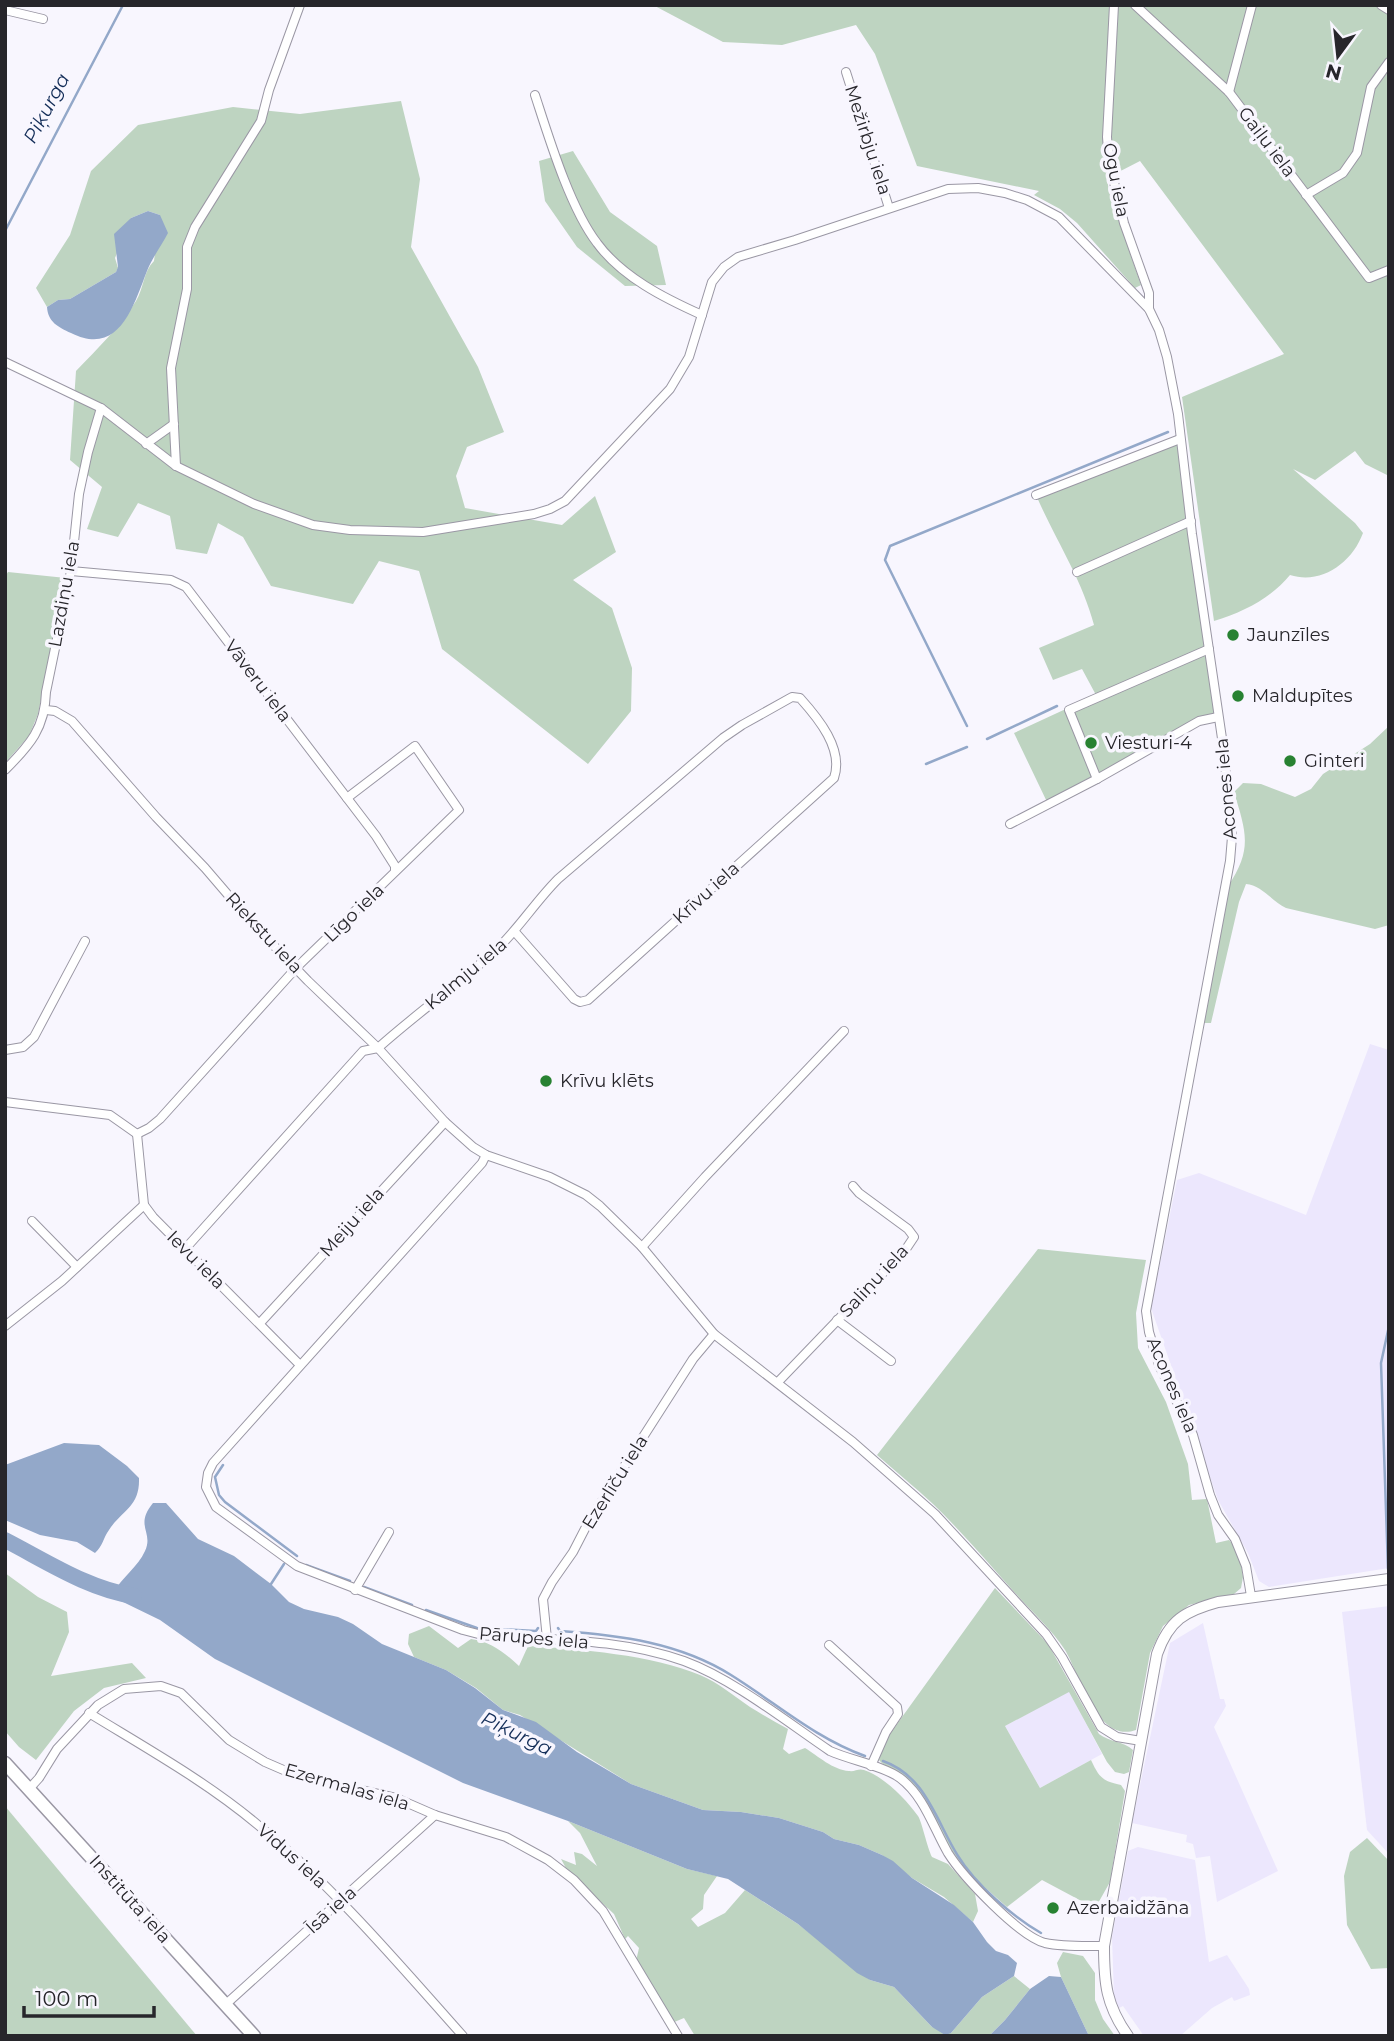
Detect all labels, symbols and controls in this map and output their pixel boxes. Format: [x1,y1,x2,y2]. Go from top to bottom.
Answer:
north arrow [1303,21,1373,91]
text: N [1323,59,1344,85]
water label: Piķurga [18,69,75,148]
street label: Mežirbju iela [840,82,896,198]
street label: Gaiļu iela [1233,103,1301,182]
street label: Ogu iela [1098,141,1134,219]
street label: Lazdiņu iela [44,539,85,649]
place label: Jaunzīles [1246,624,1330,646]
marker: Jaunzīles [1225,627,1241,643]
street label: Vāveru iela [220,635,296,727]
place label: Maldupītes [1252,685,1353,707]
marker: Maldupītes [1230,688,1246,704]
place label: Viesturi-4 [1105,732,1192,754]
marker: Viesturi-4 [1083,735,1099,751]
street label: Acones iela [1211,737,1241,841]
place label: Ginteri [1304,750,1365,772]
marker: Ginteri [1282,753,1298,769]
street label: Krīvu iela [668,857,744,929]
street label: Līgo iela [319,879,389,947]
street label: Riekstu iela [221,888,307,978]
street label: Kalmju iela [421,933,511,1015]
place label: Krīvu klēts [560,1070,654,1092]
marker: Krīvu klēts [538,1073,554,1089]
street label: Meiju iela [315,1183,389,1261]
street label: Ievu iela [162,1226,230,1294]
street label: Saliņu iela [835,1240,914,1323]
street label: Acones iela [1142,1334,1202,1436]
street label: Ezerlīču iela [577,1431,653,1533]
street label: Pārupes iela [478,1622,590,1654]
water label: Piķurga [477,1706,556,1761]
street label: Ezermalas iela [282,1759,412,1815]
street label: Vidus iela [253,1819,331,1893]
street label: Institūta iela [85,1850,175,1948]
street label: Īsā iela [301,1882,361,1938]
place label: Azerbaidžāna [1067,1897,1189,1919]
marker: Azerbaidžāna [1045,1900,1061,1916]
scale bar [24,1974,154,2018]
text: 100 m [35,1986,98,2011]

